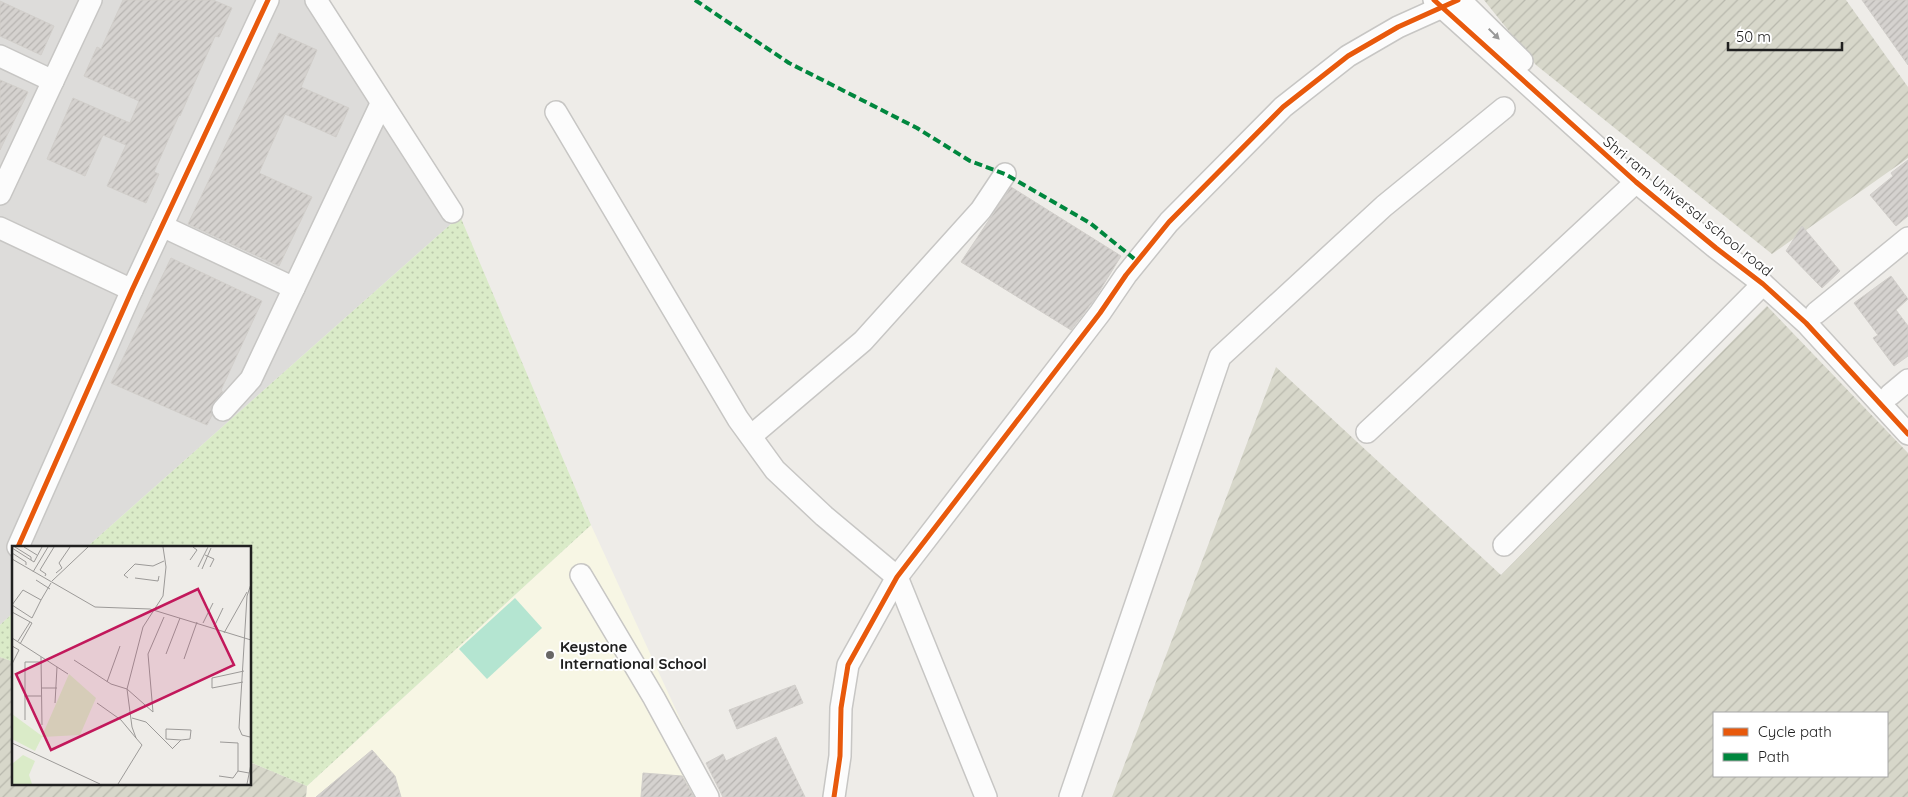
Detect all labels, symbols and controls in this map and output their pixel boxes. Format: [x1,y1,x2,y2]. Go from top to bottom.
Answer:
scale bar [1728,20,1842,52]
text: 50 m [1736,27,1771,46]
one-way arrow [1488,28,1500,40]
street label: Shri ram Universal school road [1599,132,1777,280]
inset map [12,546,251,784]
place label: Keystone International School [560,637,707,673]
marker: Keystone International School [544,649,556,661]
legend [1713,712,1888,777]
text: Cycle path [1758,722,1832,741]
text: Path [1758,747,1790,766]

